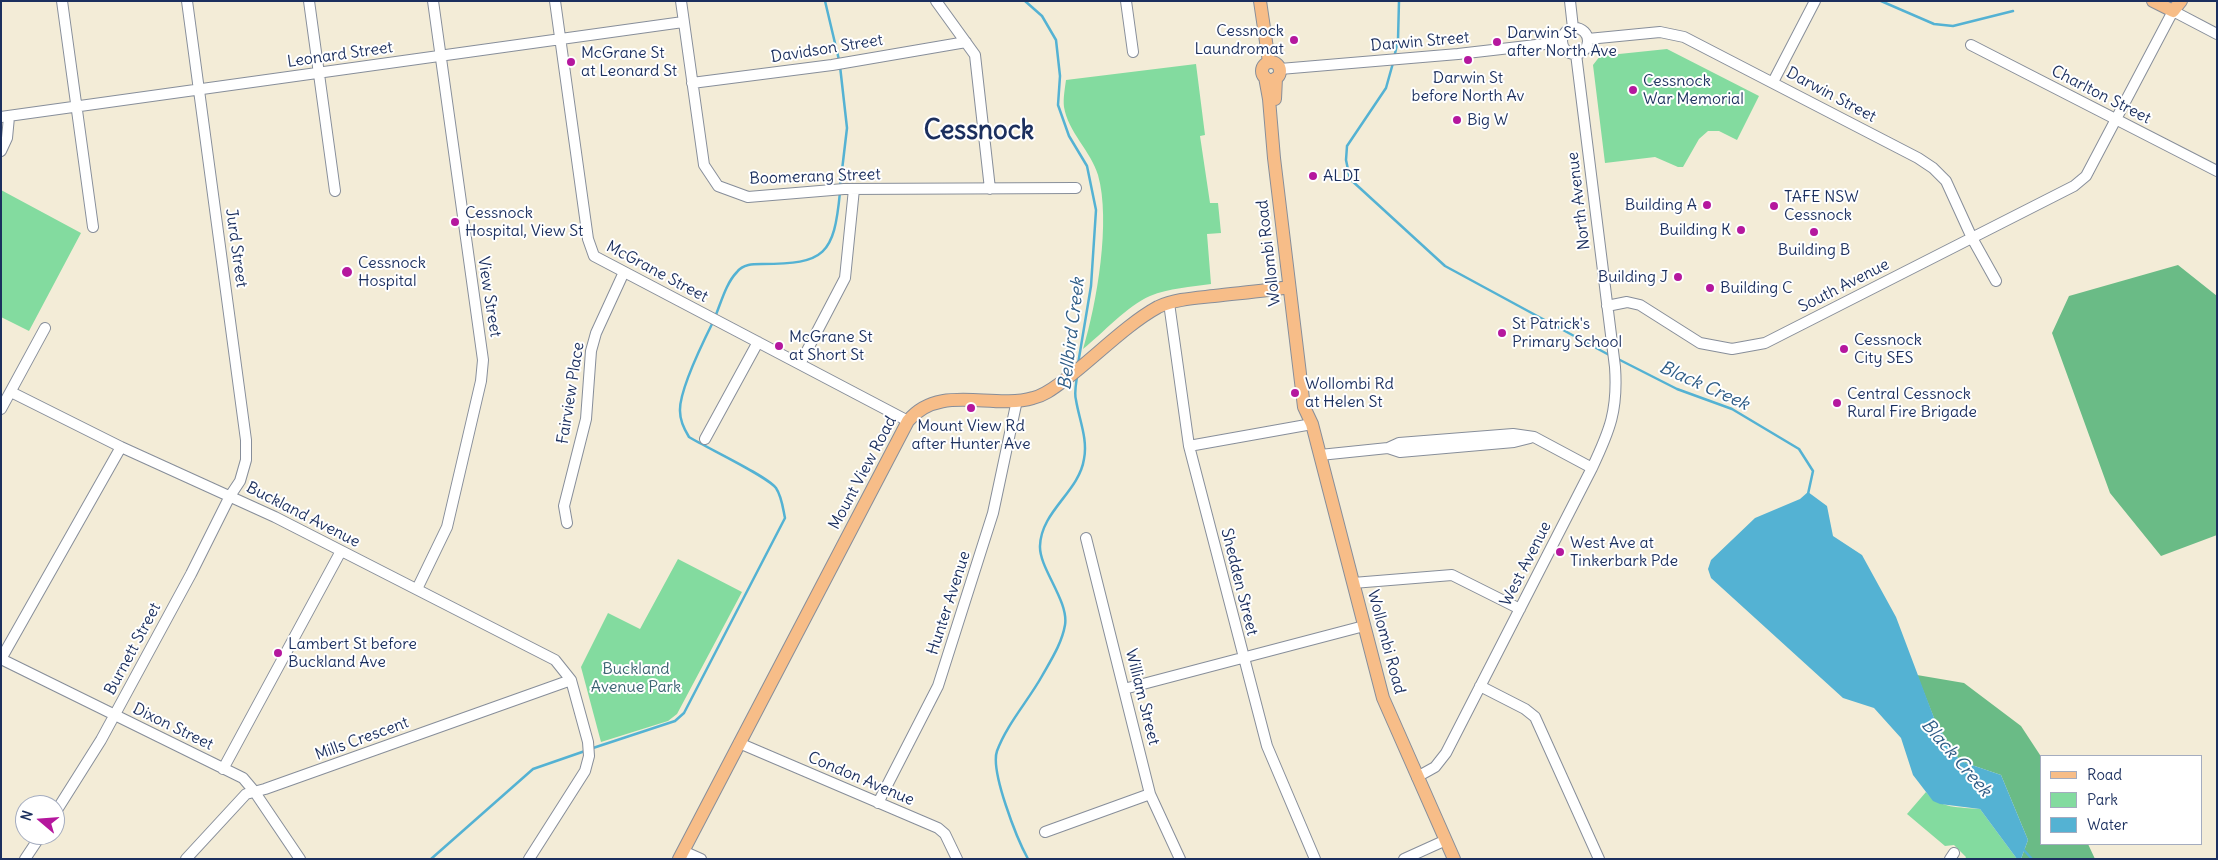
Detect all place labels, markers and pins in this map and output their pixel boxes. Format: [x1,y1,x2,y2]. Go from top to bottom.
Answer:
place label: Cessnock Laundromat [1194,21,1284,59]
place label: Darwin St after North Ave [1507,23,1617,61]
marker: Cessnock Laundromat [1288,34,1300,46]
marker: Darwin St after North Ave [1491,36,1503,48]
place label: McGrane St at Leonard St [581,43,677,81]
marker: Darwin St before North Av [1462,54,1474,66]
marker: McGrane St at Leonard St [565,56,577,68]
place label: Darwin St before North Av [1412,68,1524,106]
place label: Cessnock War Memorial [1643,71,1744,109]
marker: Cessnock War Memorial [1627,84,1639,96]
place label: Big W [1467,110,1508,130]
marker: Big W [1451,114,1463,126]
place label: ALDI [1323,166,1360,186]
marker: ALDI [1307,170,1319,182]
place label: TAFE NSW Cessnock [1784,187,1859,225]
place label: Building A [1625,195,1697,215]
marker: Building A [1701,199,1713,211]
marker: TAFE NSW Cessnock [1768,200,1780,212]
place label: Cessnock Hospital, View St [465,203,583,241]
marker: Cessnock Hospital, View St [449,216,461,228]
place label: Building K [1659,220,1731,240]
marker: Building K [1735,224,1747,236]
marker: Building B [1808,226,1820,238]
place label: Building B [1778,240,1850,260]
place label: Cessnock Hospital [358,253,426,291]
marker: Cessnock Hospital [340,265,354,279]
place label: Building J [1598,267,1668,287]
marker: Building J [1672,271,1684,283]
place label: Building C [1720,278,1793,298]
marker: Building C [1704,282,1716,294]
place label: St Patrick's Primary School [1512,314,1622,352]
place label: McGrane St at Short St [789,327,873,365]
marker: St Patrick's Primary School [1496,327,1508,339]
place label: Cessnock City SES [1854,330,1922,368]
marker: McGrane St at Short St [773,340,785,352]
marker: Cessnock City SES [1838,343,1850,355]
place label: Wollombi Rd at Helen St [1305,374,1394,412]
place label: Central Cessnock Rural Fire Brigade [1847,384,1977,422]
marker: Wollombi Rd at Helen St [1289,387,1301,399]
marker: Central Cessnock Rural Fire Brigade [1831,397,1843,409]
marker: Mount View Rd after Hunter Ave [965,402,977,414]
place label: Mount View Rd after Hunter Ave [911,416,1031,454]
place label: West Ave at Tinkerbark Pde [1570,533,1678,571]
marker: West Ave at Tinkerbark Pde [1554,546,1566,558]
place label: Lambert St before Buckland Ave [288,634,417,672]
marker: Lambert St before Buckland Ave [272,647,284,659]

